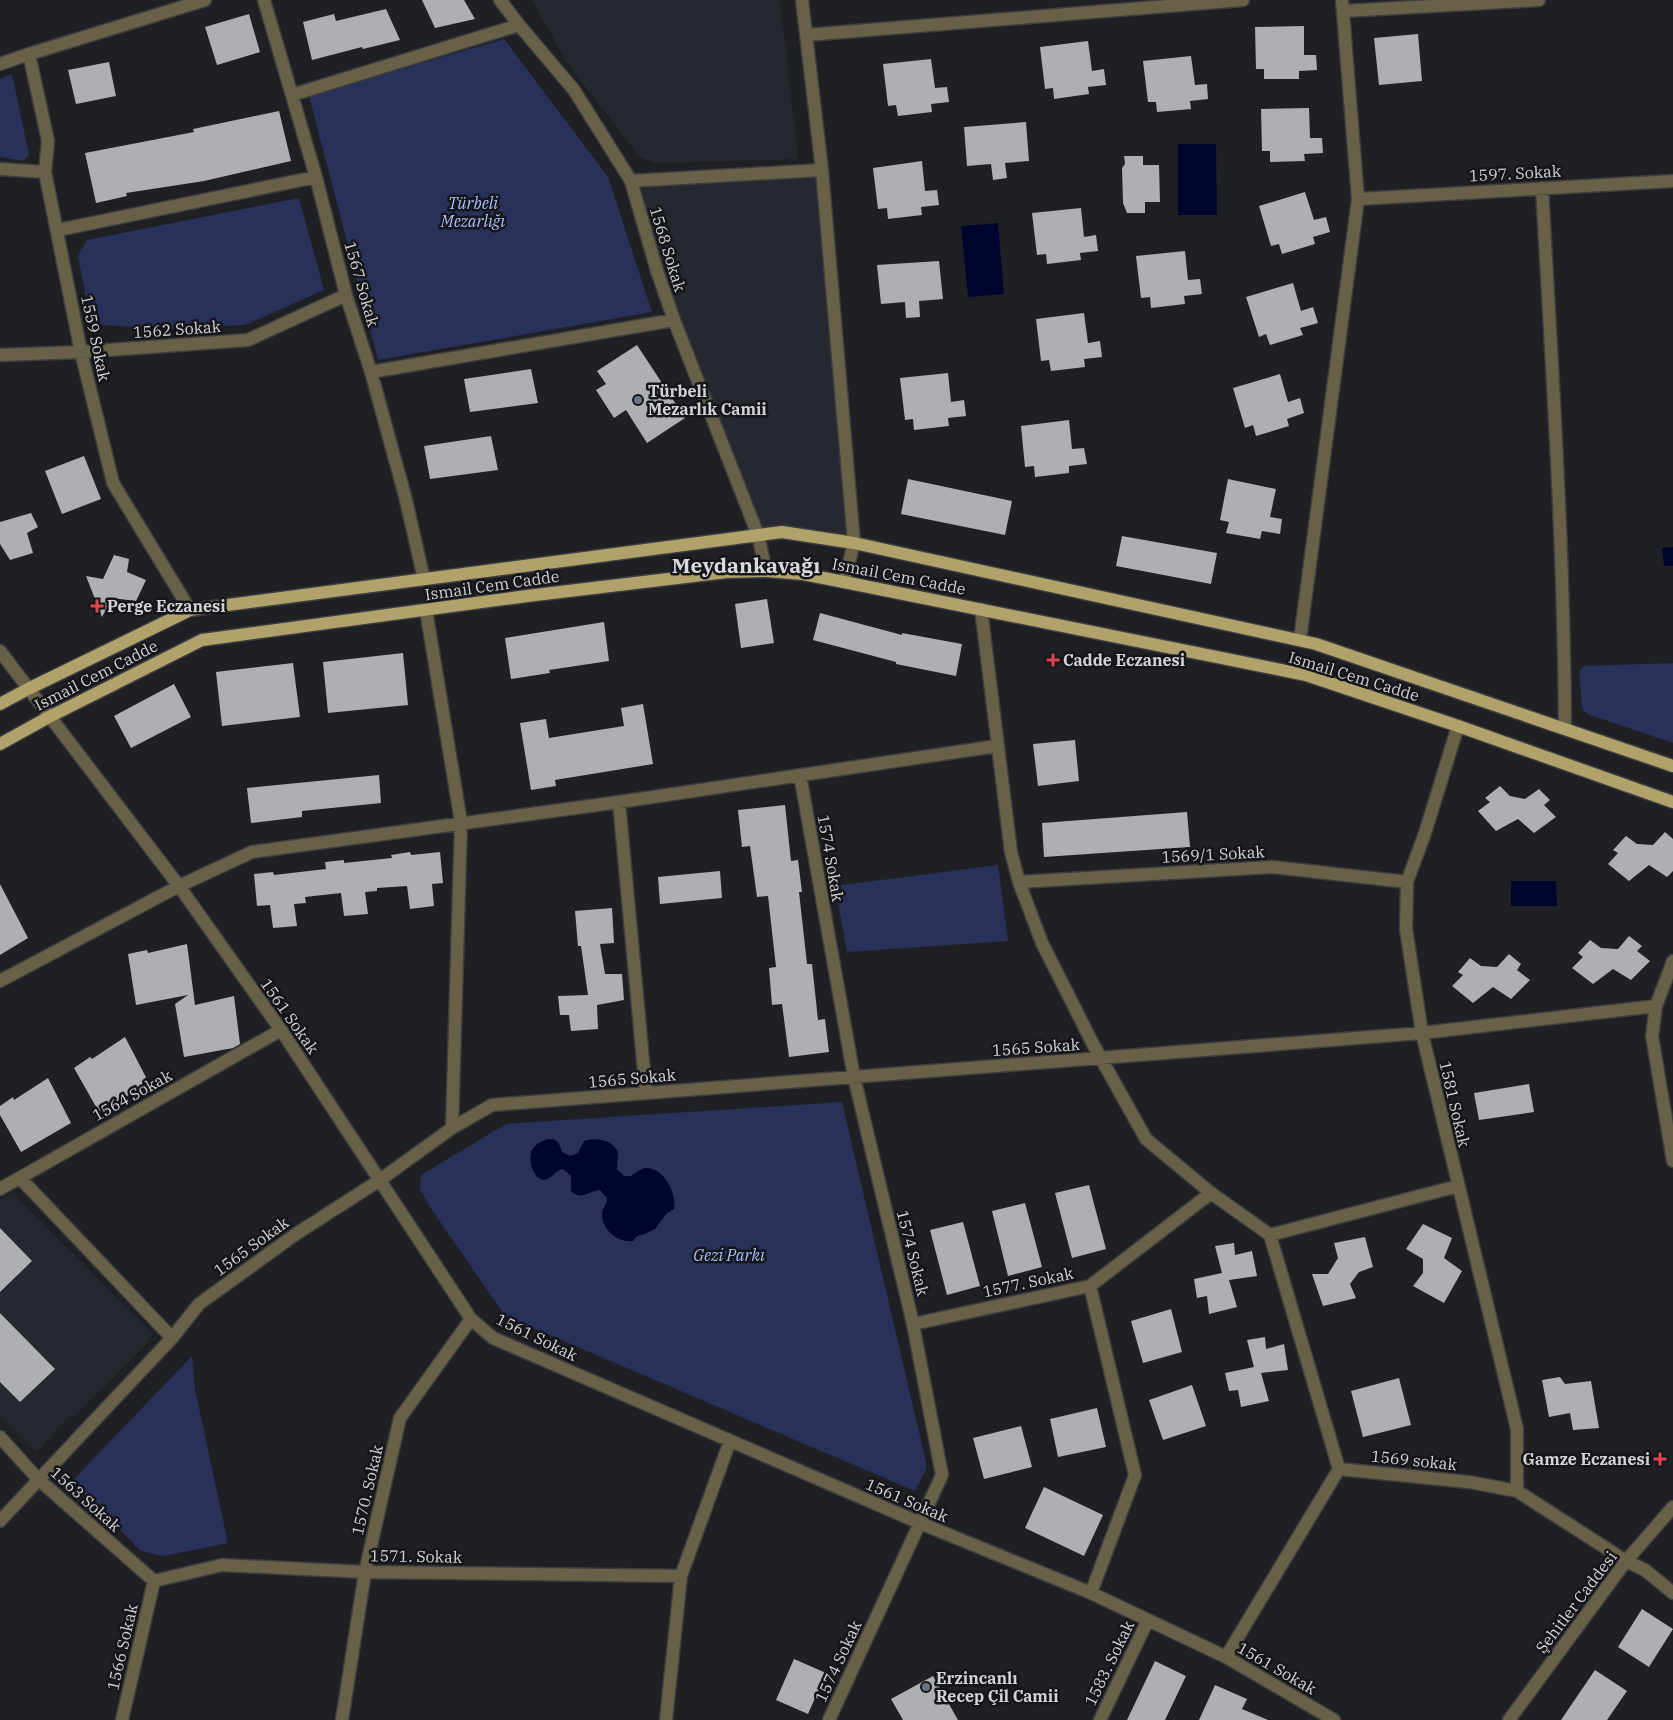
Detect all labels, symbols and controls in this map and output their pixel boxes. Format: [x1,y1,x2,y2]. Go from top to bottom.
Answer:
street label: 1597. Sokak [1468,161,1562,185]
park label: Türbeli Mezarlığı [440,193,505,231]
street label: 1568 Sokak [646,204,691,295]
street label: 1567 Sokak [340,239,384,330]
street label: 1559 Sokak [77,293,115,384]
street label: 1562 Sokak [132,316,222,342]
place label: Türbeli Mezarlık Camii [648,381,767,419]
marker: Türbeli Mezarlık Camii [632,394,644,406]
district label: Meydankavağı [672,551,820,579]
street label: Ismail Cem Cadde [831,553,967,599]
street label: Ismail Cem Cadde [423,566,561,604]
place label: Perge Eczanesi [107,596,226,616]
marker: Perge Eczanesi [91,600,103,612]
street label: Ismail Cem Cadde [31,635,161,715]
street label: Ismail Cem Cadde [1286,647,1422,705]
place label: Cadde Eczanesi [1063,650,1185,670]
marker: Cadde Eczanesi [1047,654,1059,666]
street label: 1574 Sokak [814,813,849,904]
street label: 1569/1 Sokak [1161,841,1266,867]
street label: 1561 Sokak [257,974,324,1058]
street label: 1565 Sokak [991,1034,1081,1060]
street label: 1581 Sokak [1435,1059,1475,1150]
street label: 1565 Sokak [587,1064,677,1092]
street label: 1564 Sokak [89,1065,176,1125]
street label: 1574 Sokak [893,1208,934,1299]
street label: 1565 Sokak [210,1212,293,1280]
park label: Gezi Parkı [693,1245,765,1265]
street label: 1577. Sokak [981,1262,1076,1301]
street label: 1561 Sokak [493,1309,582,1366]
street label: 1570. Sokak [347,1442,387,1537]
street label: 1569 sokak [1370,1446,1459,1475]
place label: Gamze Eczanesi [1523,1449,1650,1469]
marker: Gamze Eczanesi [1654,1453,1666,1465]
street label: 1563 Sokak [47,1462,126,1536]
street label: 1561 Sokak [863,1474,952,1527]
street label: 1571. Sokak [370,1545,463,1567]
street label: Şehitler Caddesi [1531,1547,1621,1657]
street label: 1566 Sokak [102,1601,142,1692]
street label: 1574 Sokak [810,1616,866,1705]
street label: 1583. Sokak [1080,1617,1138,1709]
street label: 1561 Sokak [1234,1637,1321,1699]
place label: Erzincanlı Recep Çil Camii [936,1668,1059,1706]
marker: Erzincanlı Recep Çil Camii [920,1681,932,1693]

